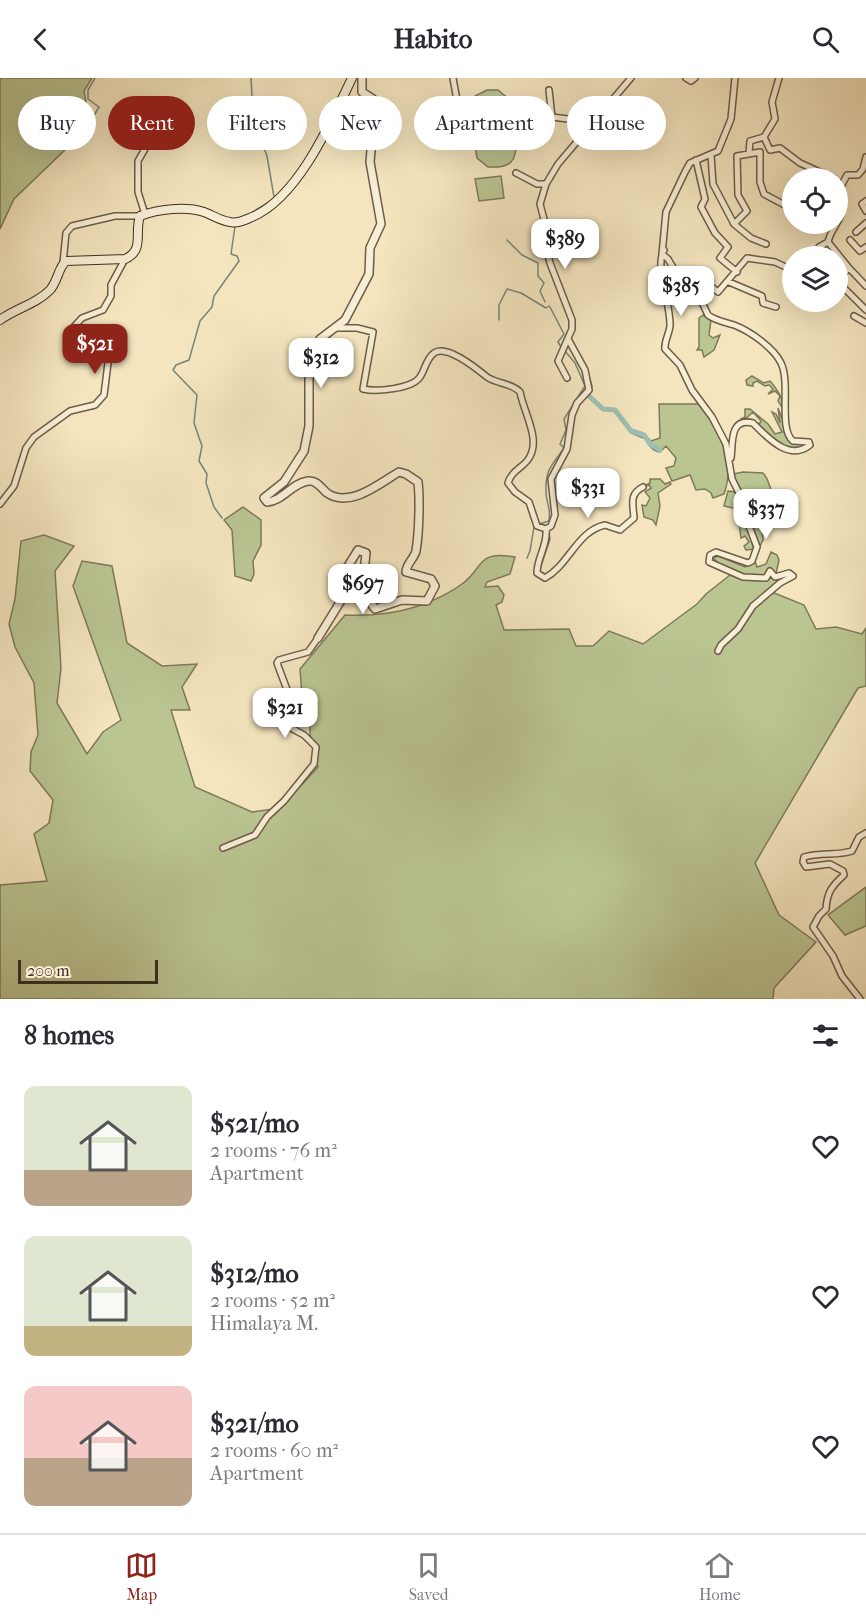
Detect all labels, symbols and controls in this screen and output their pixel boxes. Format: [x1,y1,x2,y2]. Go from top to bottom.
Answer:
icon: back [24,23,57,56]
text: Habito [394,23,472,55]
icon: search [809,23,842,56]
chip: Buy [18,96,96,150]
chip: Rent [108,96,195,150]
chip: Filters [207,96,307,150]
chip: New [319,96,402,150]
chip: Apartment [414,96,555,150]
chip: House [567,96,666,150]
map controls [782,168,848,312]
button: locate [782,168,848,234]
pin: $389 [529,219,601,270]
text: $389 [545,227,585,250]
button: layers [782,246,848,312]
pin: $385 [645,266,717,317]
text: $385 [662,274,700,297]
pin: $521 [59,324,131,375]
text: $521 [76,332,114,355]
pin: $312 [285,338,357,389]
text: $312 [303,346,339,369]
pin: $331 [552,468,624,519]
text: $331 [571,476,605,499]
pin: $337 [730,489,802,540]
text: $337 [747,497,785,520]
pin: $697 [327,564,399,615]
text: $697 [342,572,384,595]
pin: $321 [249,688,321,739]
text: $321 [267,696,303,719]
scale bar [18,957,158,984]
text: 200 m [27,961,70,980]
icon: filters [809,1019,842,1052]
text: 8 homes [24,1020,114,1051]
text: $521/mo [210,1108,299,1139]
icon: home [72,1110,144,1182]
icon: heart [809,1130,842,1163]
text: 2 rooms · 76 m² [210,1139,337,1162]
text: Apartment [210,1162,304,1185]
text: $312/mo [210,1258,299,1289]
icon: home [72,1260,144,1332]
icon: heart [809,1280,842,1313]
text: 2 rooms · 52 m² [210,1289,335,1312]
text: Himalaya M. [210,1312,318,1335]
text: $321/mo [210,1408,299,1439]
icon: home [72,1410,144,1482]
icon: heart [809,1430,842,1463]
text: 2 rooms · 60 m² [210,1439,338,1462]
text: Apartment [210,1462,304,1485]
tab: Map [125,1549,158,1604]
tab: Saved [409,1549,449,1604]
tab: Home [699,1549,741,1604]

